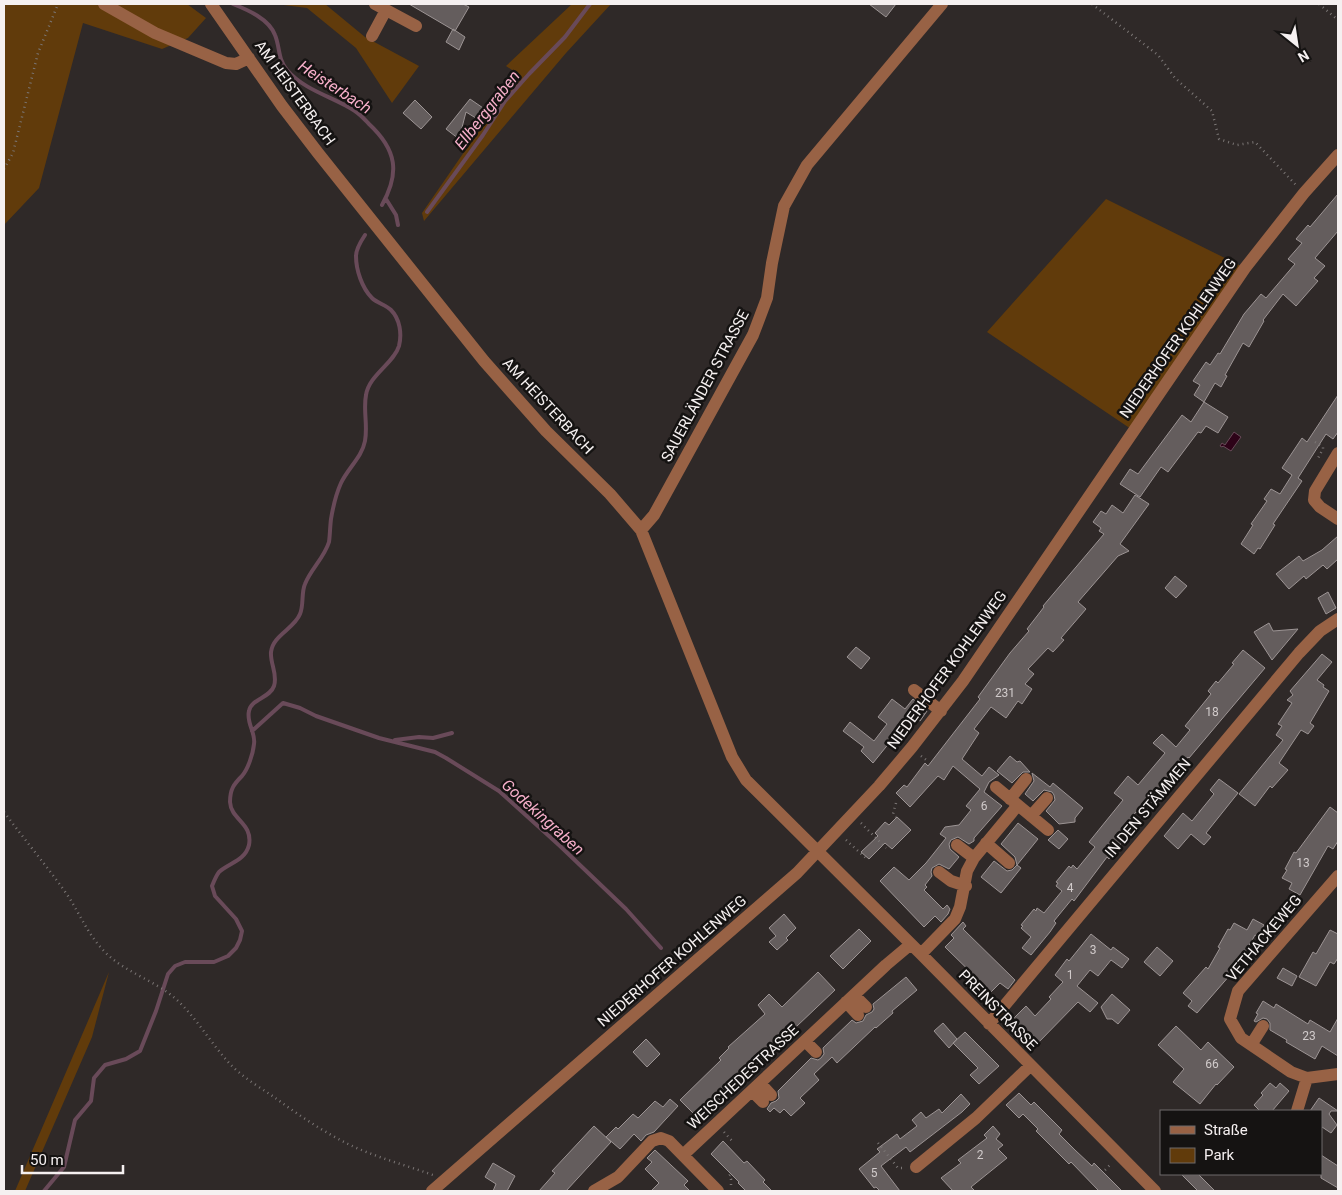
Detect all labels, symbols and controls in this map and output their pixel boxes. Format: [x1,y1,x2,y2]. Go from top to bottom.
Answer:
north arrow [1272,20,1322,70]
street label: AM HEISTERBACH [251,37,339,149]
text: N [1295,47,1312,66]
water label: Heisterbach [295,56,375,118]
water label: Ellberggraben [450,67,524,153]
street label: NIEDERHOFER KOHLENWEG [1116,254,1240,422]
street label: SAUERLÄNDER STRASSE [657,307,753,465]
street label: AM HEISTERBACH [499,354,597,458]
street label: NIEDERHOFER KOHLENWEG [884,587,1010,753]
house number: 231 [995,686,1015,700]
house number: 18 [1205,705,1219,719]
street label: IN DEN STÄMMEN [1101,755,1195,861]
water label: Godekingraben [498,775,588,859]
house number: 6 [981,799,988,813]
house number: 13 [1296,856,1310,870]
house number: 4 [1067,881,1074,895]
street label: NIEDERHOFER KOHLENWEG [594,891,750,1031]
street label: VETHACKEWEG [1223,891,1305,985]
house number: 3 [1090,943,1096,957]
street label: PREINSTRASSE [955,966,1041,1054]
house number: 1 [1067,968,1073,982]
street label: WEISCHEDESTRASSE [684,1021,803,1133]
house number: 23 [1302,1029,1316,1043]
house number: 66 [1205,1057,1219,1071]
legend [1160,1110,1322,1175]
text: Straße [1204,1121,1248,1139]
scale bar [22,1142,124,1174]
text: Park [1204,1146,1235,1164]
house number: 2 [977,1148,984,1162]
text: 50 m [30,1151,64,1169]
house number: 5 [871,1166,878,1180]

